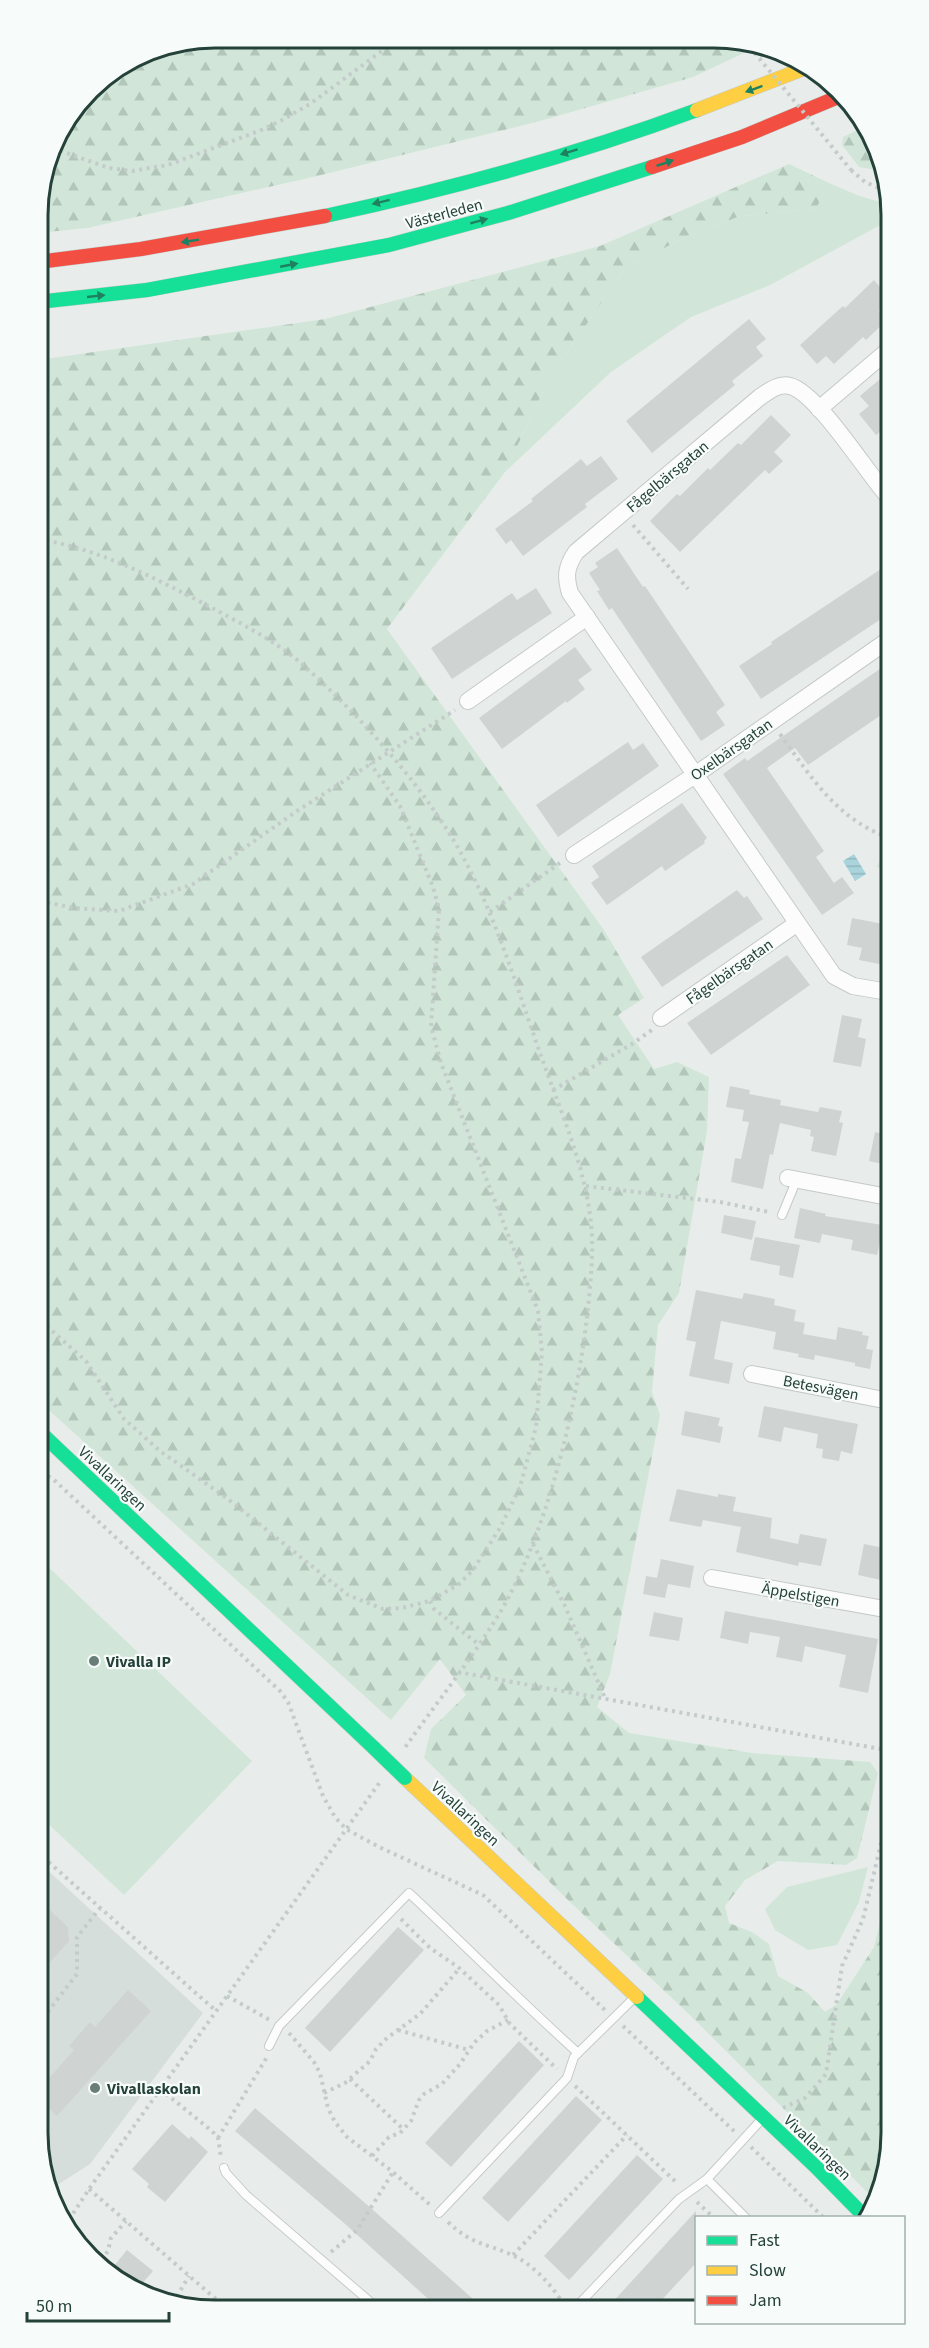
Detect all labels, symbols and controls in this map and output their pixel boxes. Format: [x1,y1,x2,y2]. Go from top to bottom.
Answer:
one-way arrow [745,84,763,94]
one-way arrow [560,148,578,157]
one-way arrow [656,158,674,168]
street label: Västerleden [403,193,485,235]
one-way arrow [372,198,390,208]
one-way arrow [470,216,488,225]
one-way arrow [181,237,200,246]
one-way arrow [279,260,298,269]
one-way arrow [87,291,106,301]
street label: Fågelbärsgatan [622,436,714,518]
street label: Oxelbärsgatan [686,713,777,786]
street label: Fågelbärsgatan [682,934,778,1010]
street label: Betesvägen [781,1370,861,1406]
street label: Vivallaringen [73,1441,151,1516]
street label: Äppelstigen [760,1577,842,1613]
place label: Vivalla IP [105,1651,171,1673]
marker: Vivalla IP [87,1654,101,1668]
street label: Vivallaringen [426,1776,504,1851]
place label: Vivallaskolan [106,2078,201,2100]
marker: Vivallaskolan [88,2081,102,2095]
street label: Vivallaringen [779,2110,856,2186]
legend [695,2216,905,2324]
text: Fast [749,2228,780,2253]
text: Slow [749,2258,786,2283]
scale bar [27,2285,170,2323]
text: Jam [749,2288,782,2313]
text: 50 m [36,2294,72,2319]

